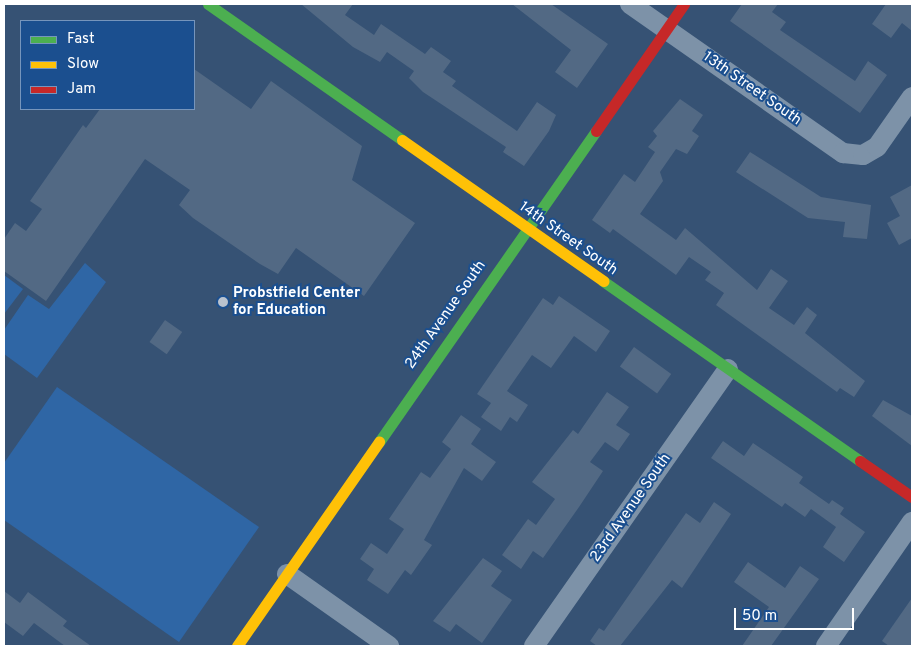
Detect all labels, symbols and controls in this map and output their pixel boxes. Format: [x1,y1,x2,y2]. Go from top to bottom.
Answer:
legend [20,20,195,110]
text: Fast [67,30,95,49]
street label: 13th Street South [699,48,805,130]
text: Slow [67,55,99,74]
text: Jam [67,80,96,99]
street label: 14th Street South [515,198,621,280]
street label: 24th Avenue South [402,257,490,373]
place label: Probstfield Center for Education [233,284,360,319]
marker: Probstfield Center for Education [217,296,229,308]
street label: 23rd Avenue South [587,450,675,566]
scale bar [736,598,856,630]
text: 50 m [742,607,777,626]

